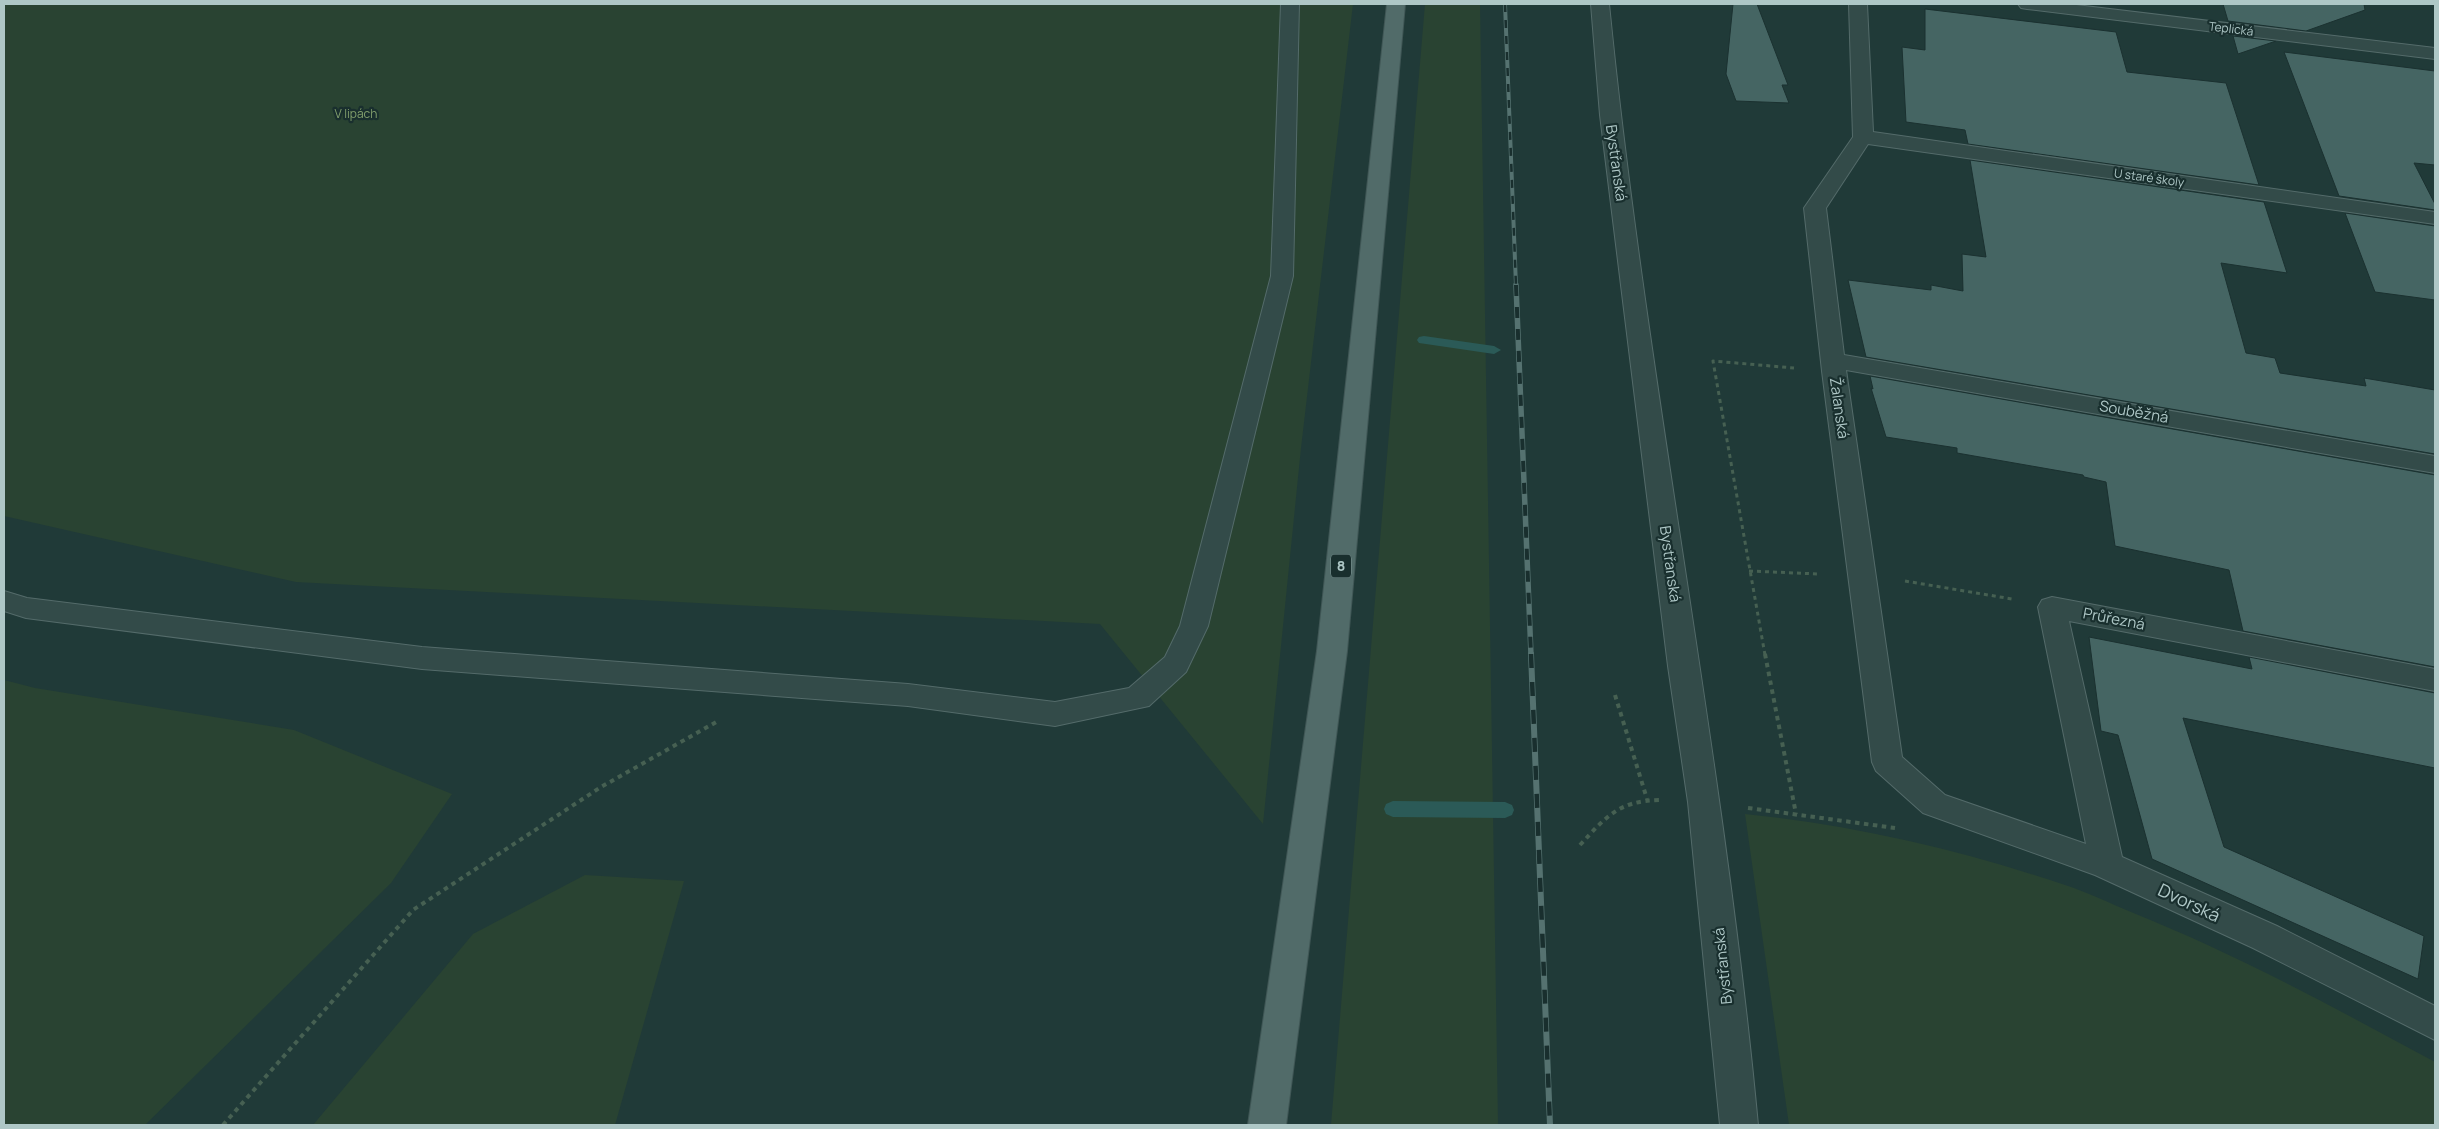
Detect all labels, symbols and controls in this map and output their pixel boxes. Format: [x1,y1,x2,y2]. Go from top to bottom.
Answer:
street label: Teplická [2208,17,2254,40]
park label: V lipách [335,105,377,122]
street label: Bystřanská [1601,123,1632,203]
street label: U staré školy [2113,164,2186,191]
street label: Žalanská [1825,376,1854,440]
street label: Souběžná [2098,395,2170,428]
street label: Bystřanská [1655,524,1686,604]
road number: 8 [1331,554,1351,578]
street label: Průřezná [2081,602,2147,635]
street label: Dvorská [2154,877,2224,927]
street label: Bystřanská [1708,927,1737,1005]

